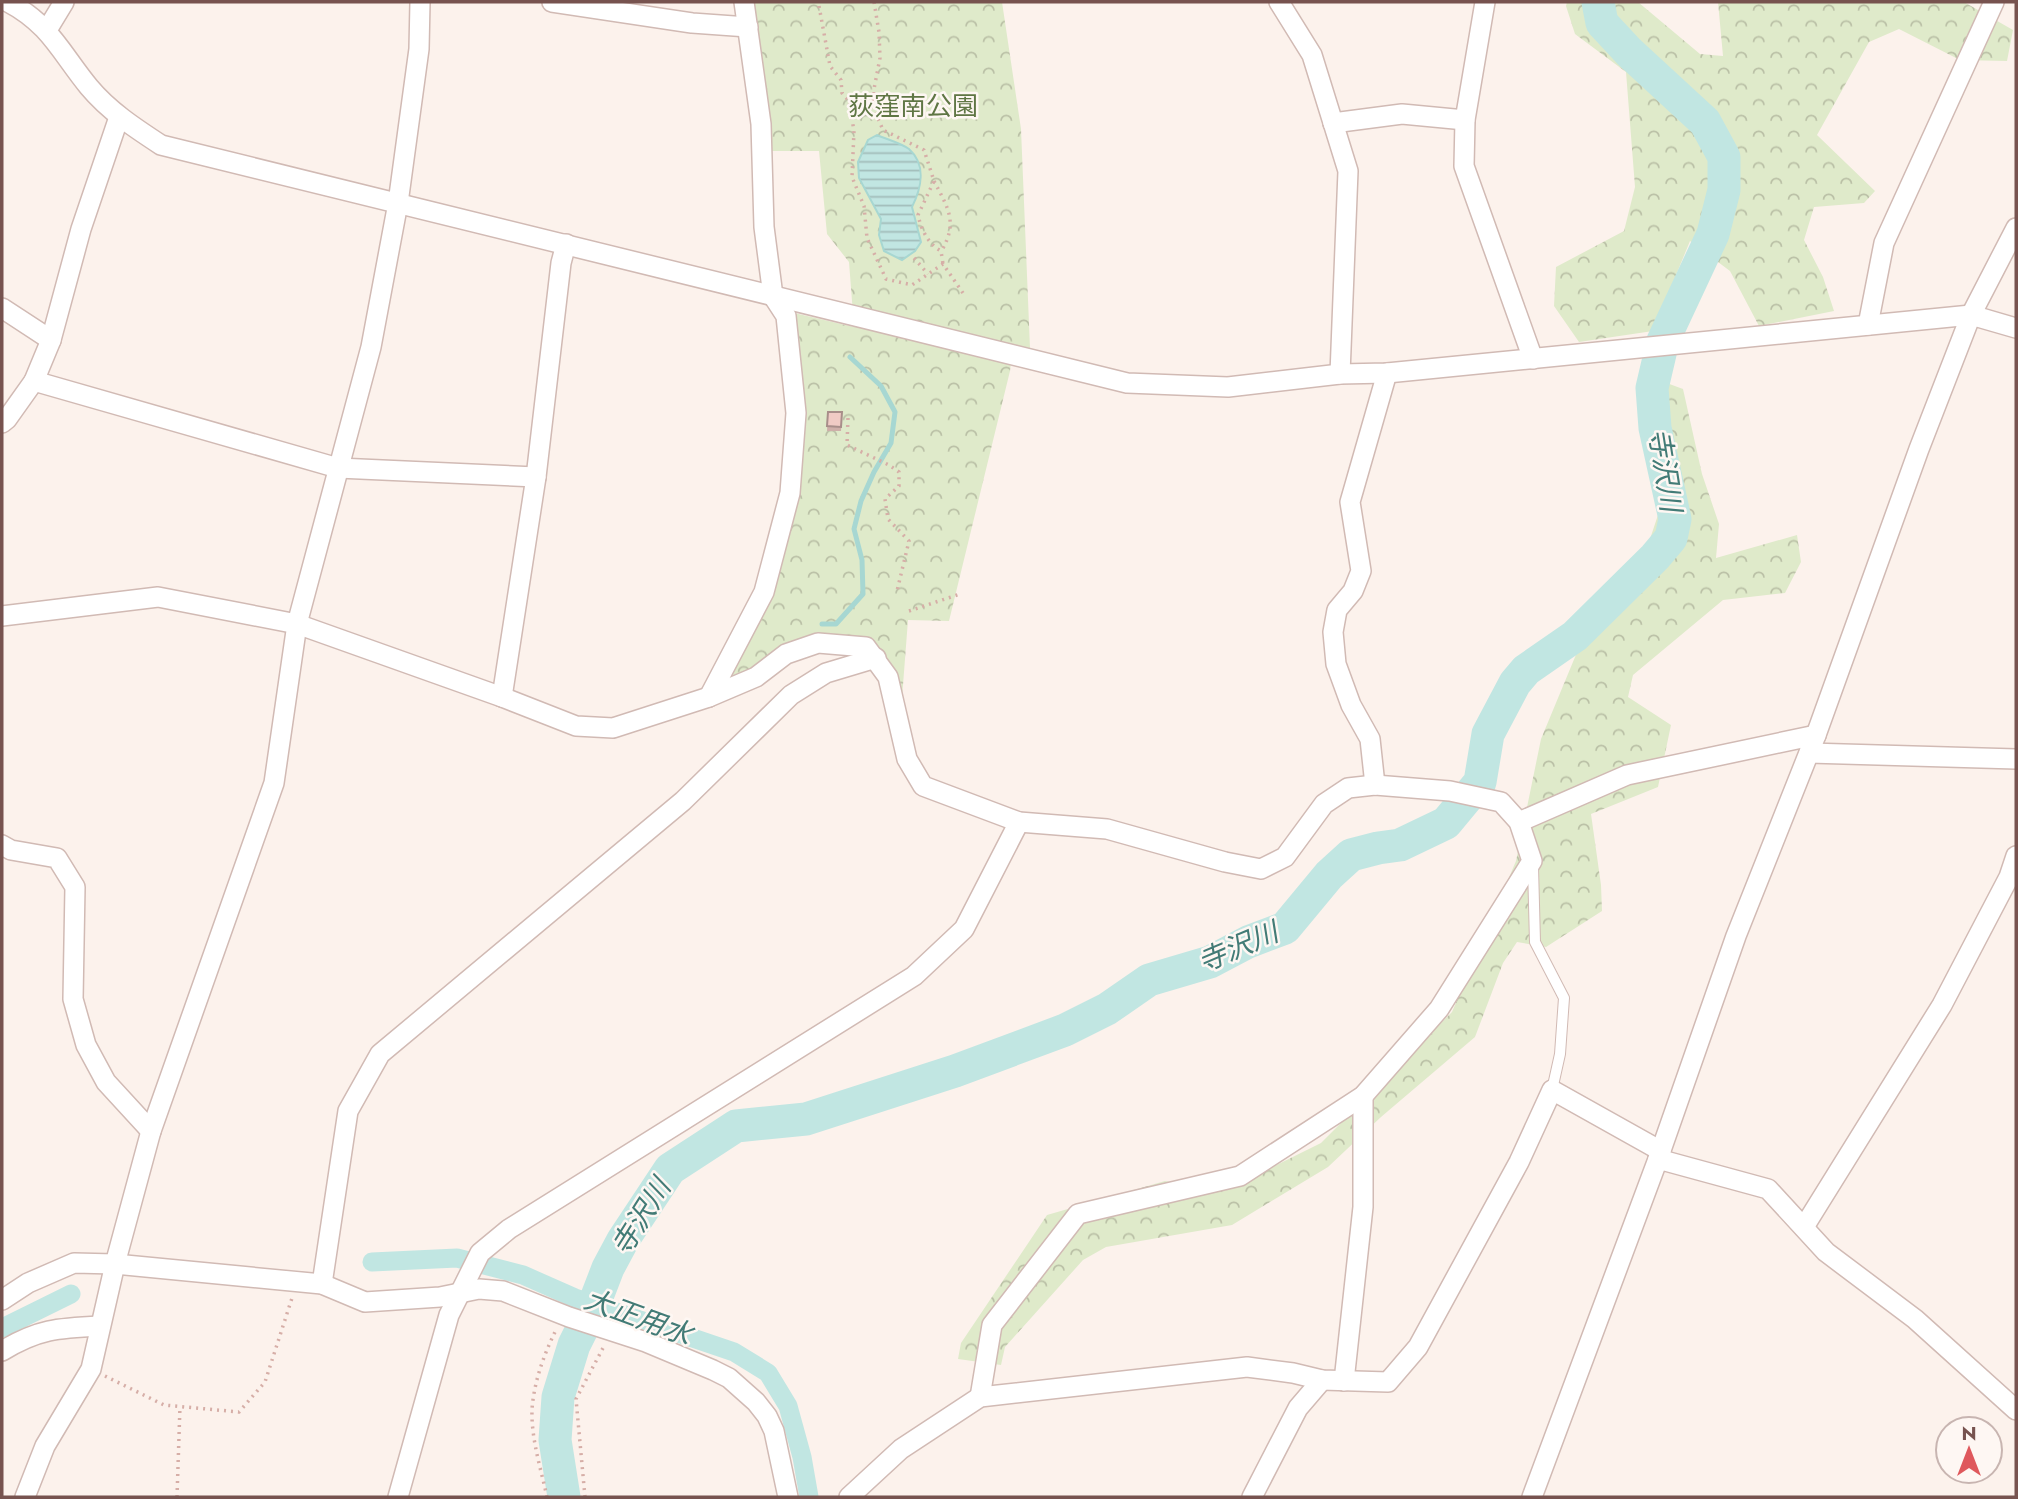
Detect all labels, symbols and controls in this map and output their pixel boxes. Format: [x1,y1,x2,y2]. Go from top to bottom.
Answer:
park label: 荻窪南公園 [848,87,978,125]
water label: 寺沢川 [1638,425,1692,518]
water label: 寺沢川 [1191,911,1287,982]
water label: 寺沢川 [601,1168,682,1263]
water label: 大正用水 [578,1279,700,1356]
north arrow [1934,1415,2004,1485]
text: N [1961,1420,1977,1447]

